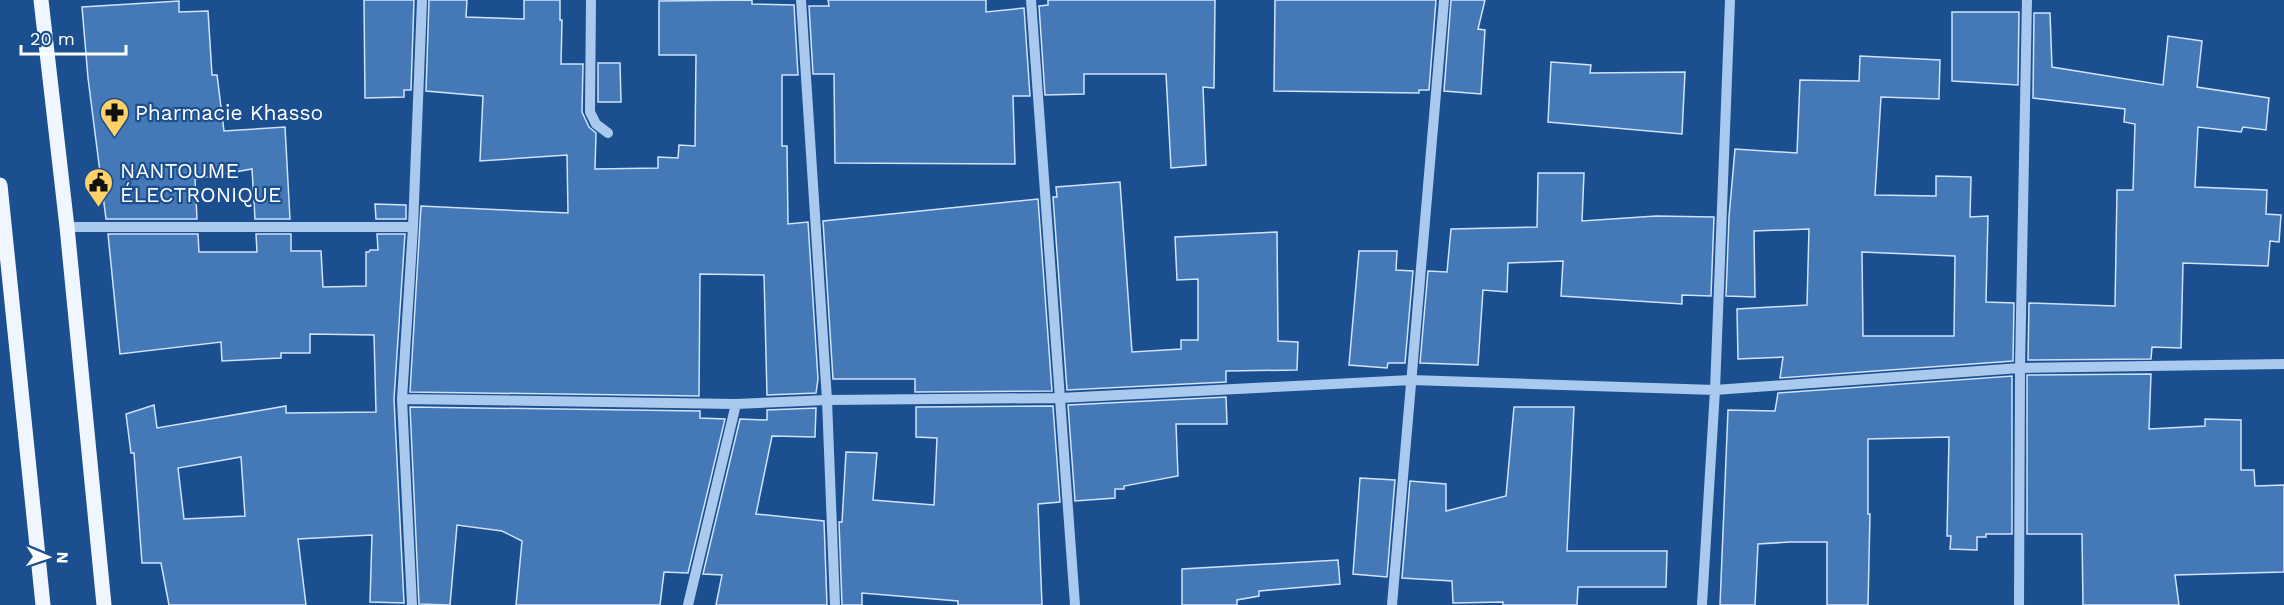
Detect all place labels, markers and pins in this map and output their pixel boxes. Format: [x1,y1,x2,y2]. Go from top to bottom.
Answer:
pharmacy icon: Pharmacie Khasso [98,96,130,138]
place label: Pharmacie Khasso [135,100,323,125]
place label: NANTOUME ÉLECTRONIQUE [120,158,281,207]
public building icon: NANTOUME ÉLECTRONIQUE [83,166,115,208]

